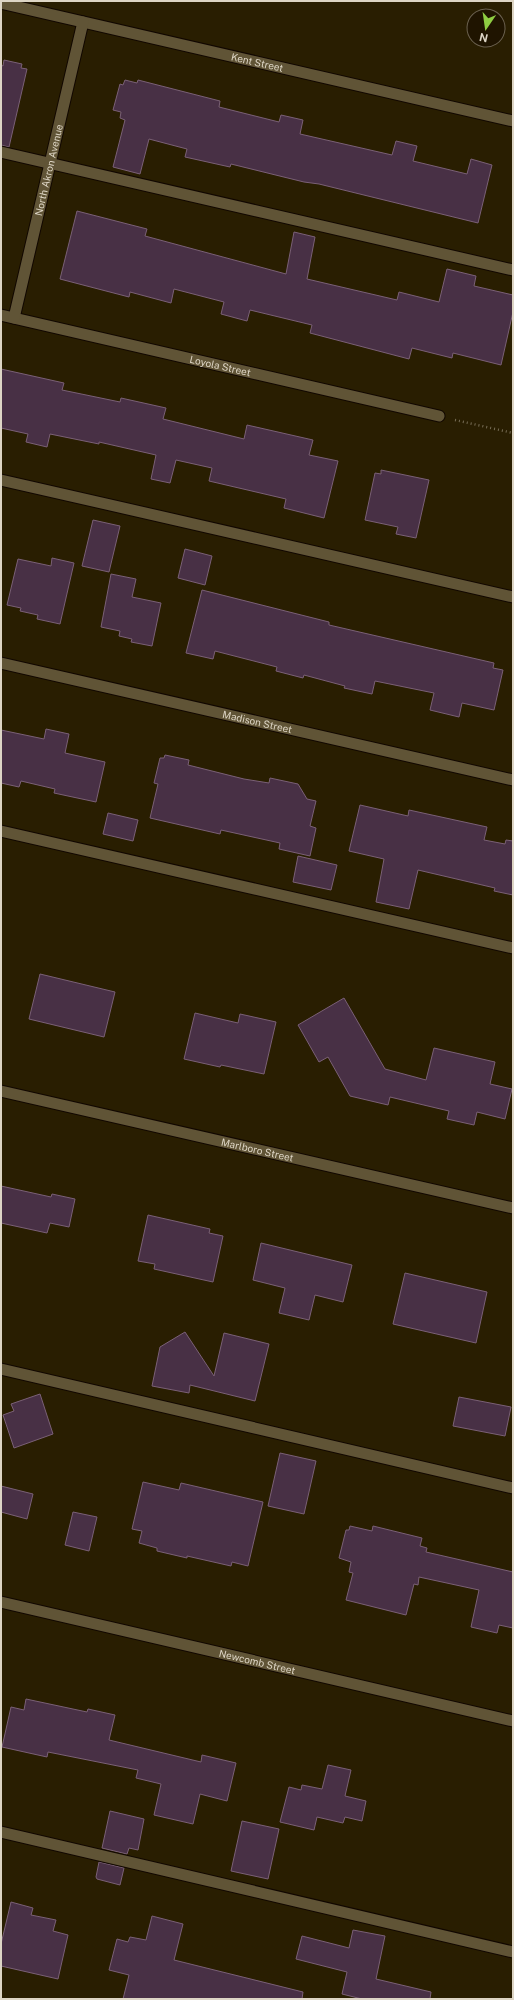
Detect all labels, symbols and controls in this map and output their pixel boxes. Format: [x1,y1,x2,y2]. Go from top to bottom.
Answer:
north arrow [466,8,506,48]
text: N [478,31,489,45]
street label: Kent Street [230,50,285,74]
street label: North Akron Avenue [32,123,65,217]
street label: Loyola Street [189,353,252,378]
street label: Madison Street [221,708,293,735]
street label: Marlboro Street [220,1135,295,1164]
street label: Newcomb Street [218,1647,297,1676]

